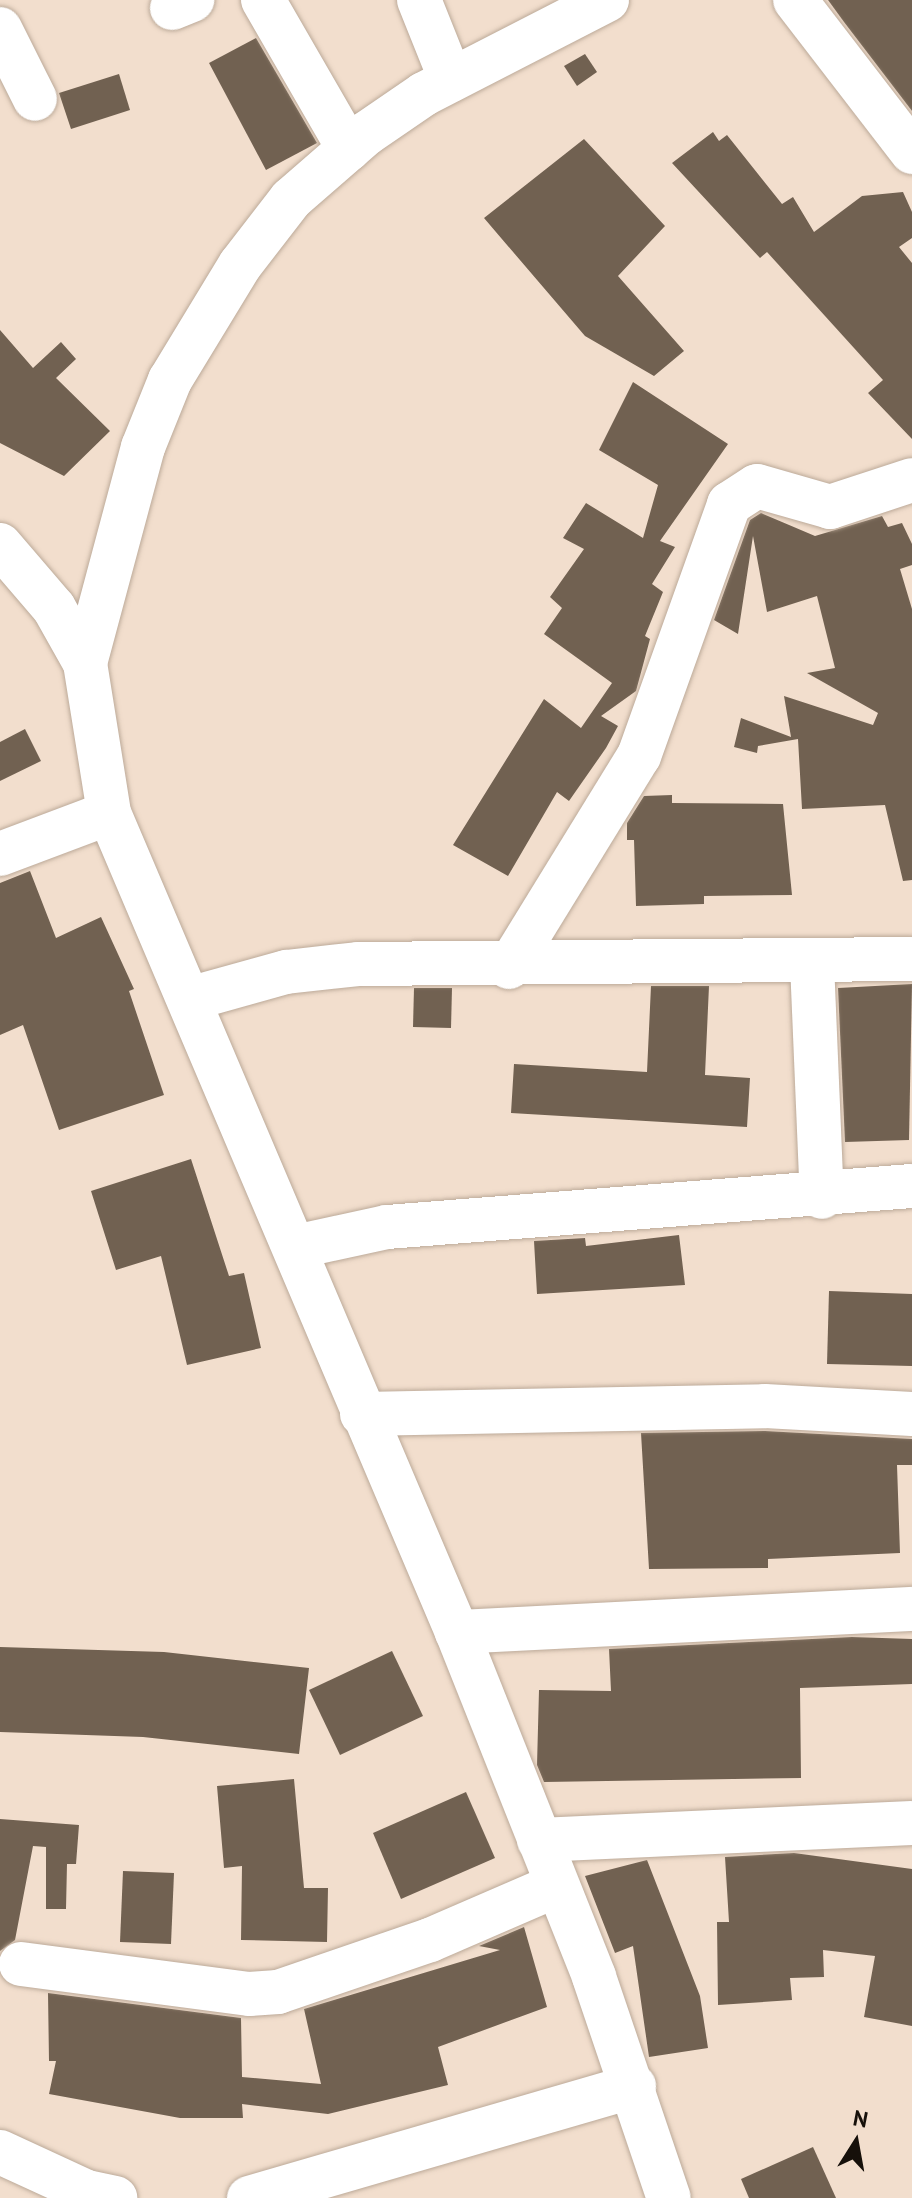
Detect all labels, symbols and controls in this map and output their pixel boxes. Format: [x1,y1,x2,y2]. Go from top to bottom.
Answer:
north arrow [816,2102,896,2182]
text: N [851,2103,870,2134]

